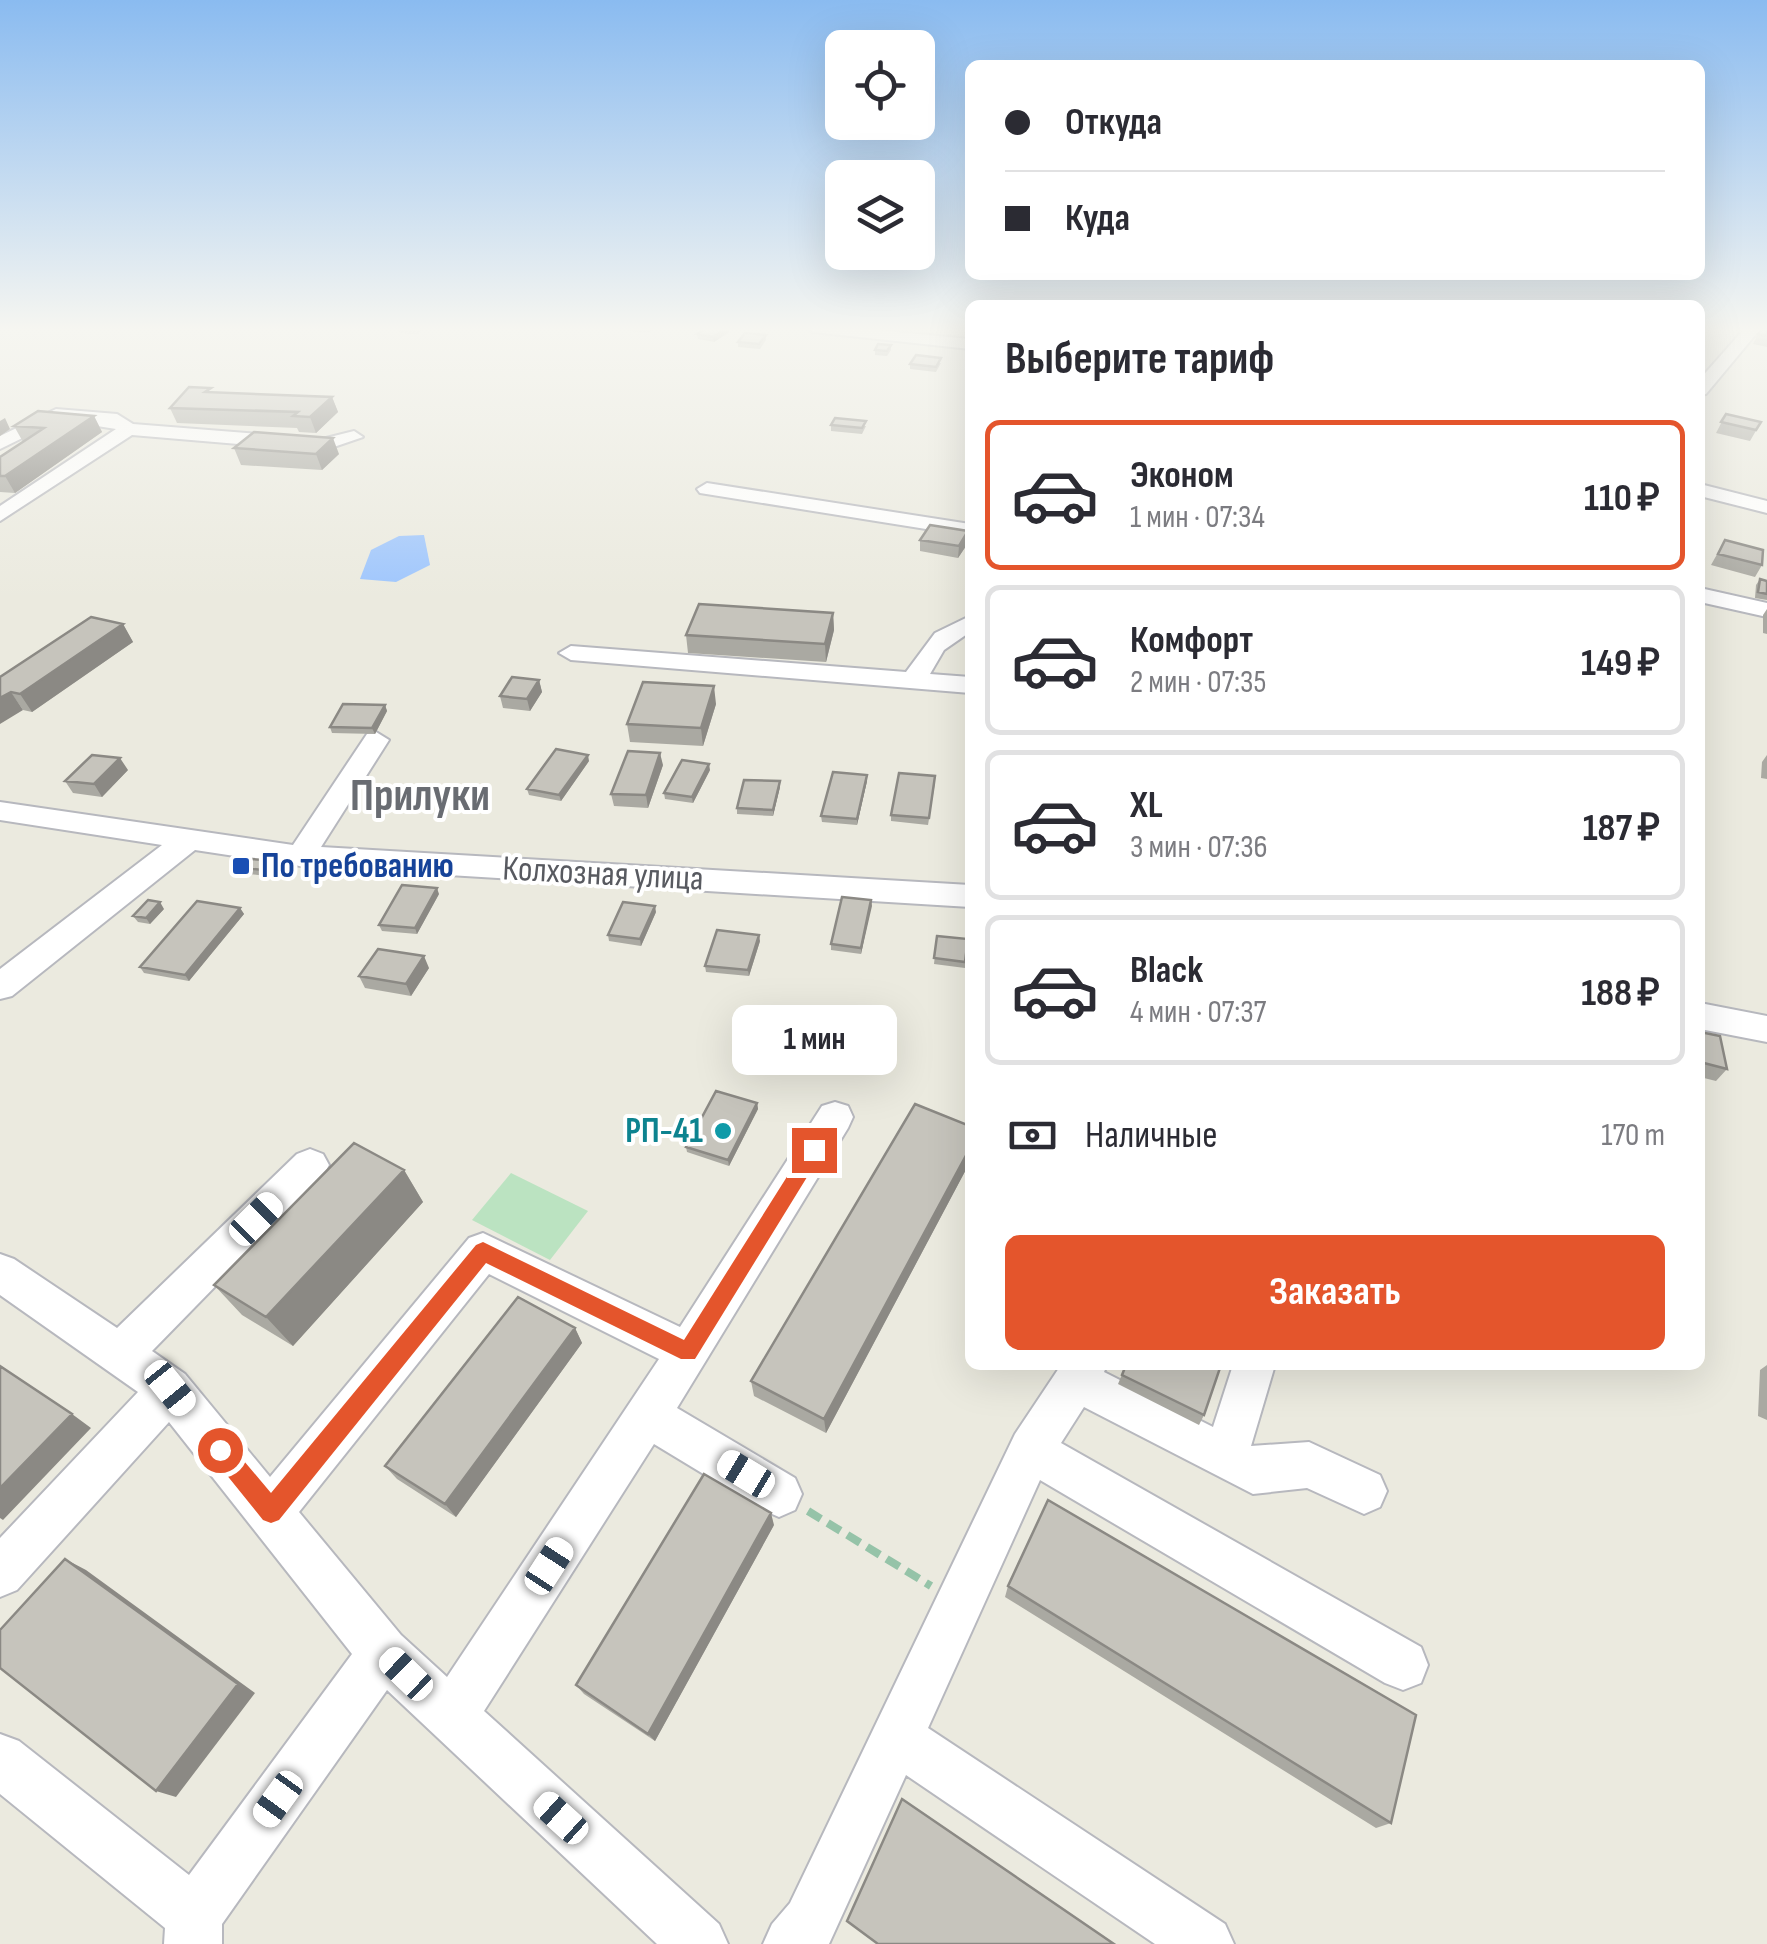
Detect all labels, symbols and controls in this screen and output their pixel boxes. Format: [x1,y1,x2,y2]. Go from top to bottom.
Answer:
map controls [825,30,935,270]
button: locate [825,30,935,140]
text: Откуда [1065,100,1162,145]
button: layers [825,160,935,270]
text: Куда [1065,196,1130,241]
text: Выберите тариф [1005,332,1274,387]
icon: car [1010,450,1100,540]
text: Эконом [1130,453,1234,498]
text: 110 ₽ [1584,476,1660,521]
text: 1 мин · 07:34 [1130,498,1265,537]
icon: car [1010,615,1100,705]
text: Комфорт [1130,618,1253,663]
text: 149 ₽ [1581,641,1660,686]
text: 2 мин · 07:35 [1130,663,1266,702]
district label: Прилуки [350,769,490,824]
icon: car [1010,780,1100,870]
text: XL [1130,783,1163,828]
text: 187 ₽ [1583,806,1660,851]
text: 3 мин · 07:36 [1130,828,1268,867]
place label: По требованию [261,845,454,888]
street label: Колхозная улица [501,847,705,901]
marker: По требованию [230,855,252,877]
icon: car [1010,945,1100,1035]
text: Black [1130,948,1203,993]
text: 188 ₽ [1581,971,1660,1016]
text: 4 мин · 07:37 [1130,993,1266,1032]
callout: 1 мин [732,1005,896,1075]
text: 1 мин [783,1020,846,1059]
icon: cash [1005,1108,1060,1163]
place label: РП-41 [625,1110,703,1153]
text: Наличные [1085,1113,1218,1158]
text: 170 m [1601,1116,1665,1155]
marker: РП-41 [712,1120,734,1142]
route end [792,1128,837,1173]
car [224,1187,288,1251]
button: Заказать [1005,1235,1665,1350]
car [139,1355,201,1421]
route start [198,1428,243,1473]
car [713,1446,779,1502]
car [520,1533,578,1599]
car [374,1642,438,1706]
car [248,1766,308,1832]
car [529,1787,593,1849]

